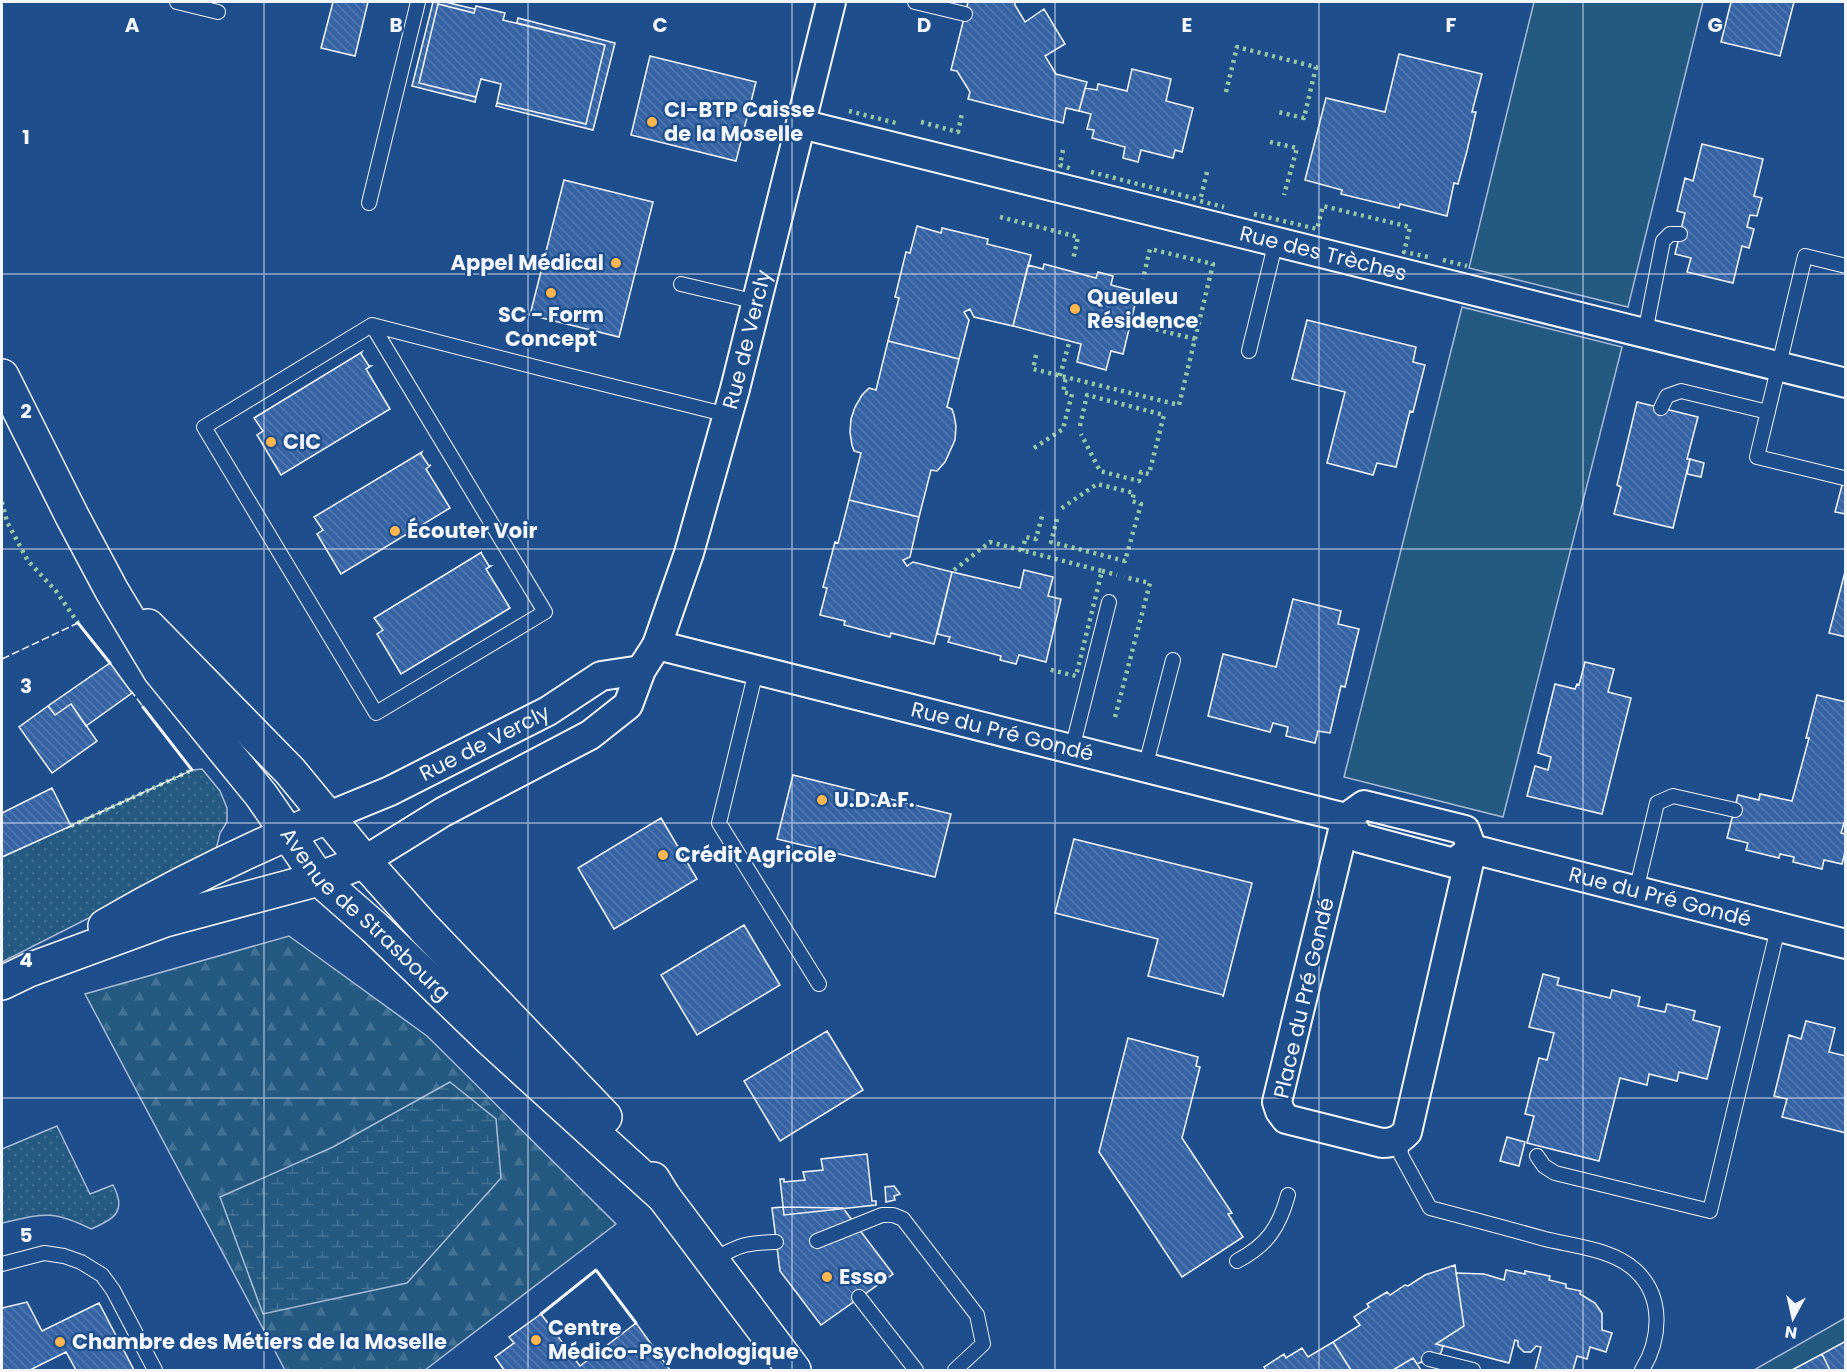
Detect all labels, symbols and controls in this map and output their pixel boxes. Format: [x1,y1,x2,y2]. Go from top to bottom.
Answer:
text: A [125,11,140,39]
text: B [389,11,403,39]
text: C [652,11,668,39]
text: D [917,11,931,39]
text: E [1182,11,1192,39]
text: F [1446,11,1457,39]
text: G [1707,11,1723,39]
place label: CI-BTP Caisse de la Moselle [664,95,815,148]
marker: CI-BTP Caisse de la Moselle [645,115,659,129]
text: 1 [22,123,30,151]
street label: Rue des Trèches [1237,218,1410,288]
place label: Appel Médical [451,248,604,277]
marker: Appel Médical [609,256,623,270]
street label: Rue de Vercly [715,267,778,412]
place label: Queuleu Résidence [1087,282,1199,335]
marker: SC - Form Concept [544,286,558,300]
place label: SC - Form Concept [498,300,604,353]
marker: Queuleu Résidence [1068,302,1082,316]
text: 2 [20,397,32,425]
place label: CIC [283,427,321,456]
marker: CIC [264,435,278,449]
place label: Écouter Voir [407,516,537,545]
marker: Écouter Voir [388,524,402,538]
text: 3 [20,672,32,700]
street label: Rue du Pré Gondé [908,694,1097,768]
street label: Rue de Vercly [414,697,555,788]
place label: U.D.A.F. [834,785,915,814]
marker: U.D.A.F. [815,793,829,807]
street label: Avenue de Strasbourg [274,821,457,1007]
place label: Crédit Agricole [675,840,837,869]
marker: Crédit Agricole [656,848,670,862]
street label: Rue du Pré Gondé [1566,859,1754,933]
street label: Place du Pré Gondé [1266,895,1341,1101]
text: 4 [19,946,33,974]
text: 5 [20,1221,33,1249]
place label: Esso [839,1262,887,1291]
marker: Esso [820,1270,834,1284]
north arrow [1763,1288,1823,1348]
place label: Centre Médico-Psychologique [548,1313,799,1366]
text: N [1783,1320,1799,1345]
place label: Chambre des Métiers de la Moselle [72,1327,447,1356]
marker: Centre Médico-Psychologique [529,1333,543,1347]
marker: Chambre des Métiers de la Moselle [53,1335,67,1349]

